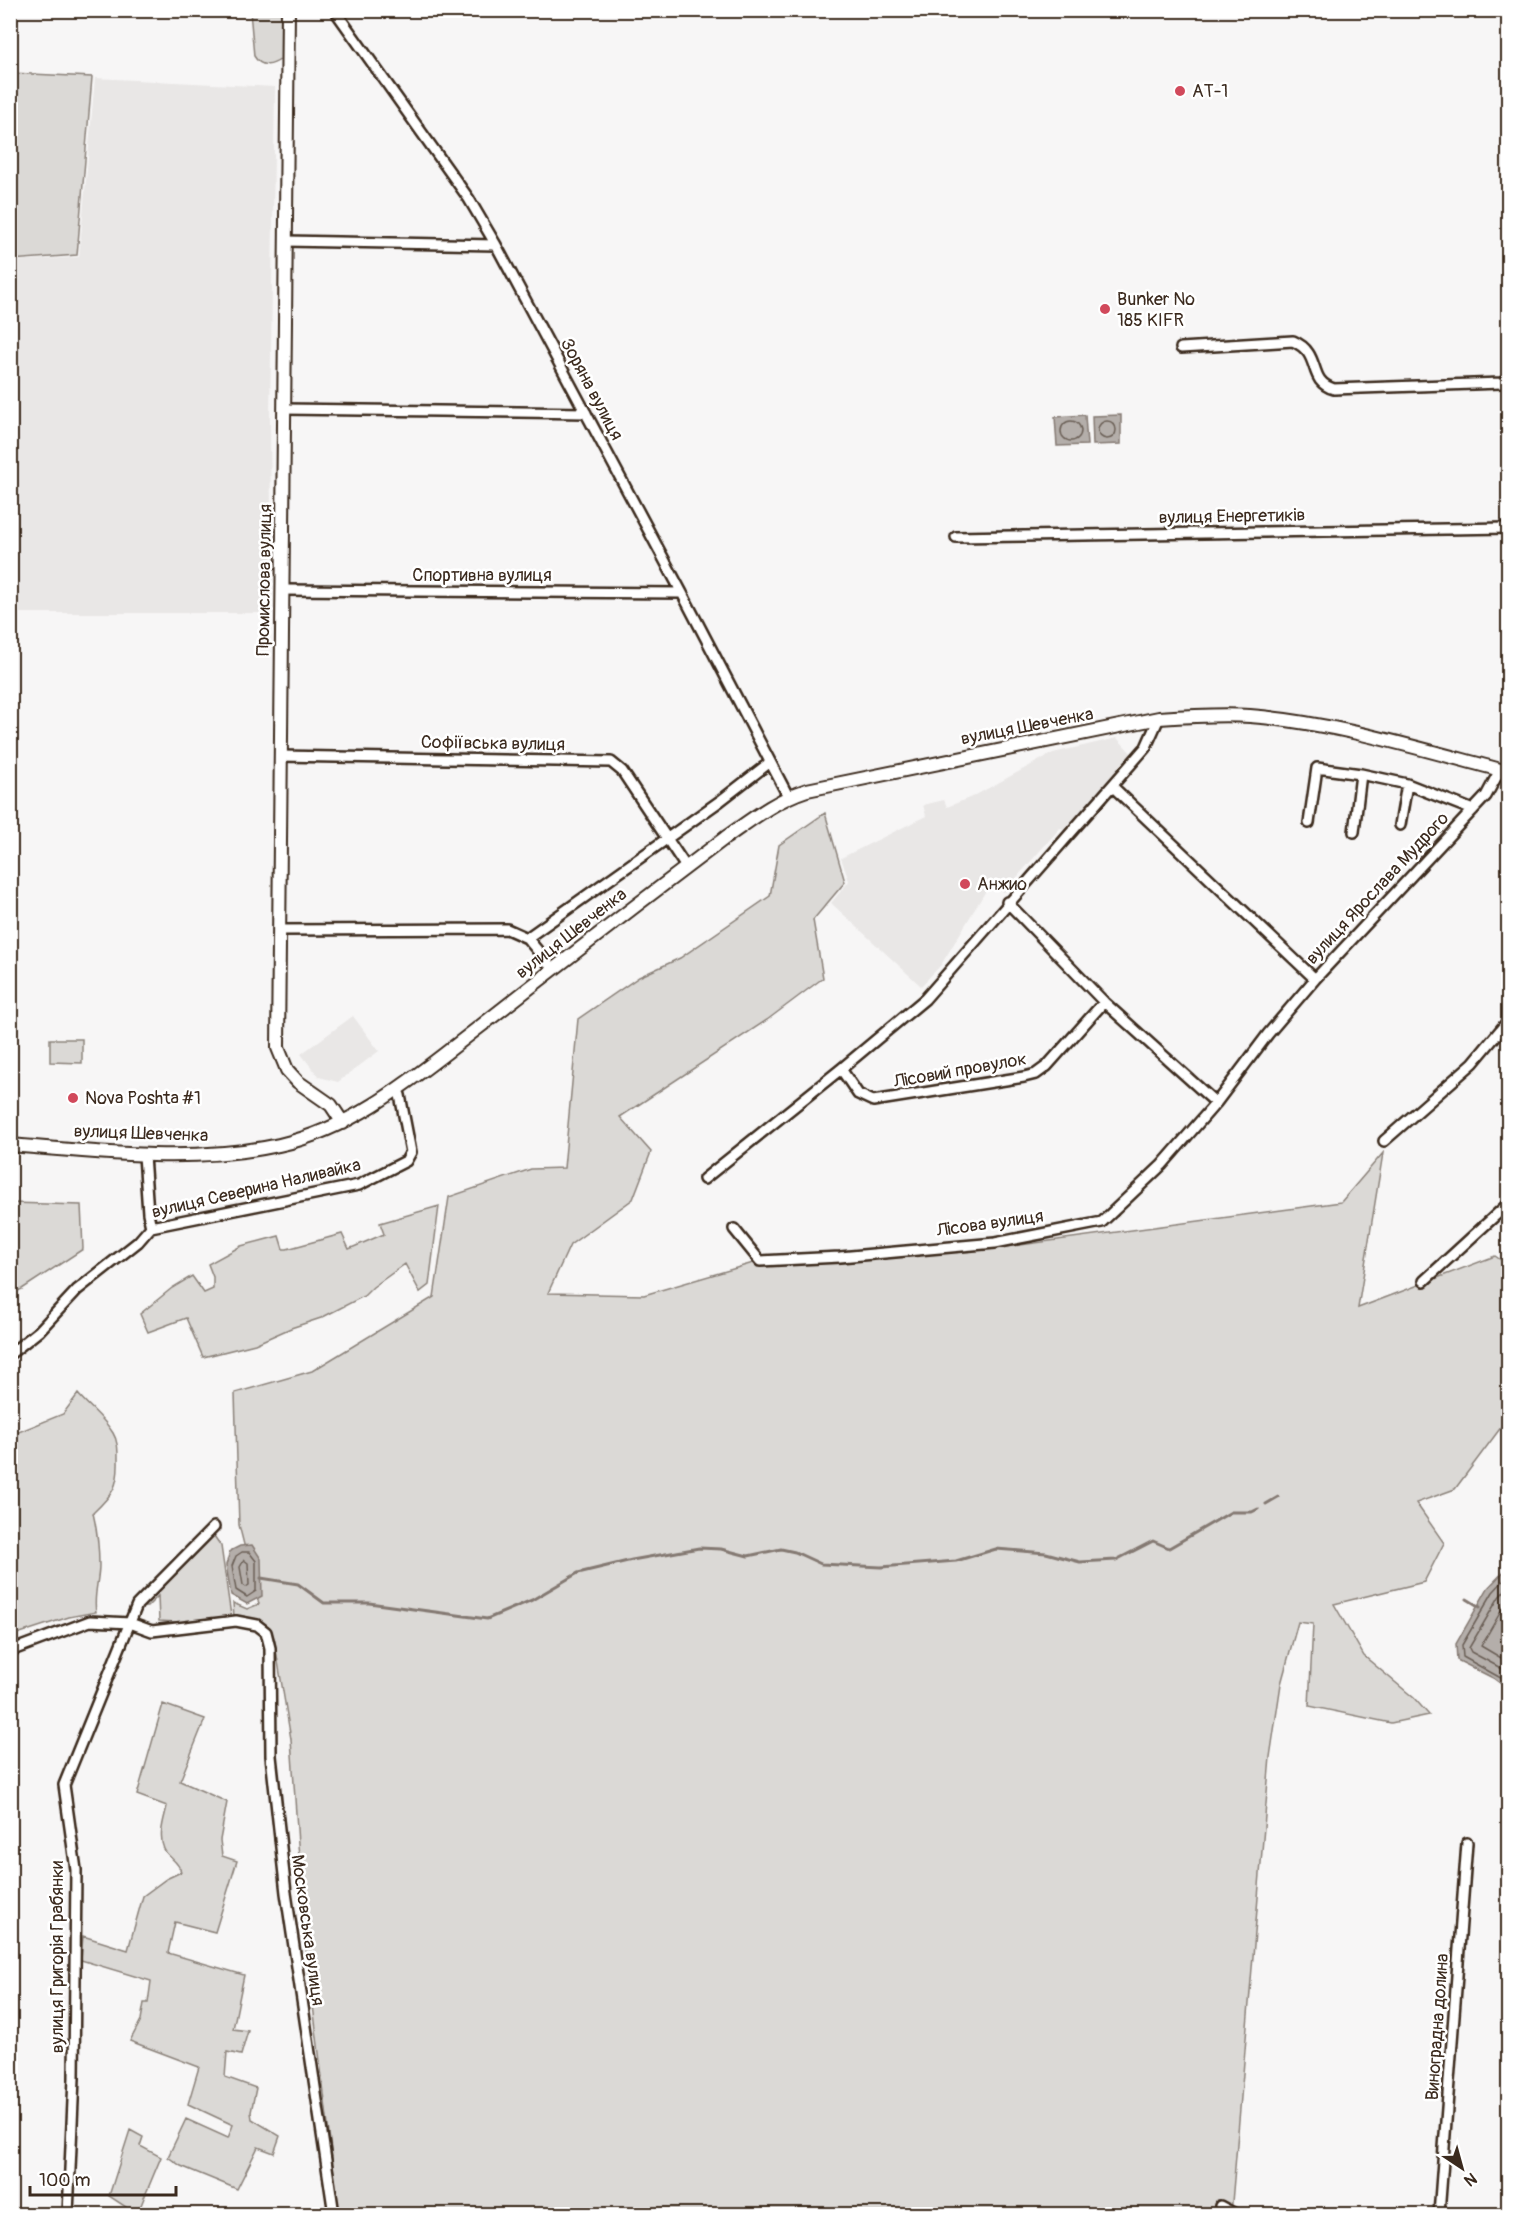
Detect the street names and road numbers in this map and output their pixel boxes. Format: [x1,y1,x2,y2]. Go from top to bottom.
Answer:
street label: Зоряна вулиця [555,334,628,444]
street label: Промислова вулиця [252,504,277,656]
street label: вулиця Енергетиків [1158,504,1306,529]
street label: Спортивна вулиця [412,564,552,587]
street label: вулиця Шевченка [959,702,1095,751]
street label: Софіївська вулиця [421,731,565,756]
street label: вулиця Ярослава Мудрого [1301,807,1454,969]
street label: вулиця Шевченка [511,883,631,984]
street label: Лісовий провулок [891,1047,1028,1094]
street label: вулиця Шевченка [73,1120,209,1147]
street label: вулиця Северина Наливайка [149,1153,363,1224]
street label: Лісова вулиця [934,1205,1045,1243]
street label: Московська вулиця [286,1853,329,2007]
street label: вулиця Григорія Грабянки [46,1861,69,2053]
street label: Виноградна долина [1421,1953,1454,2101]

